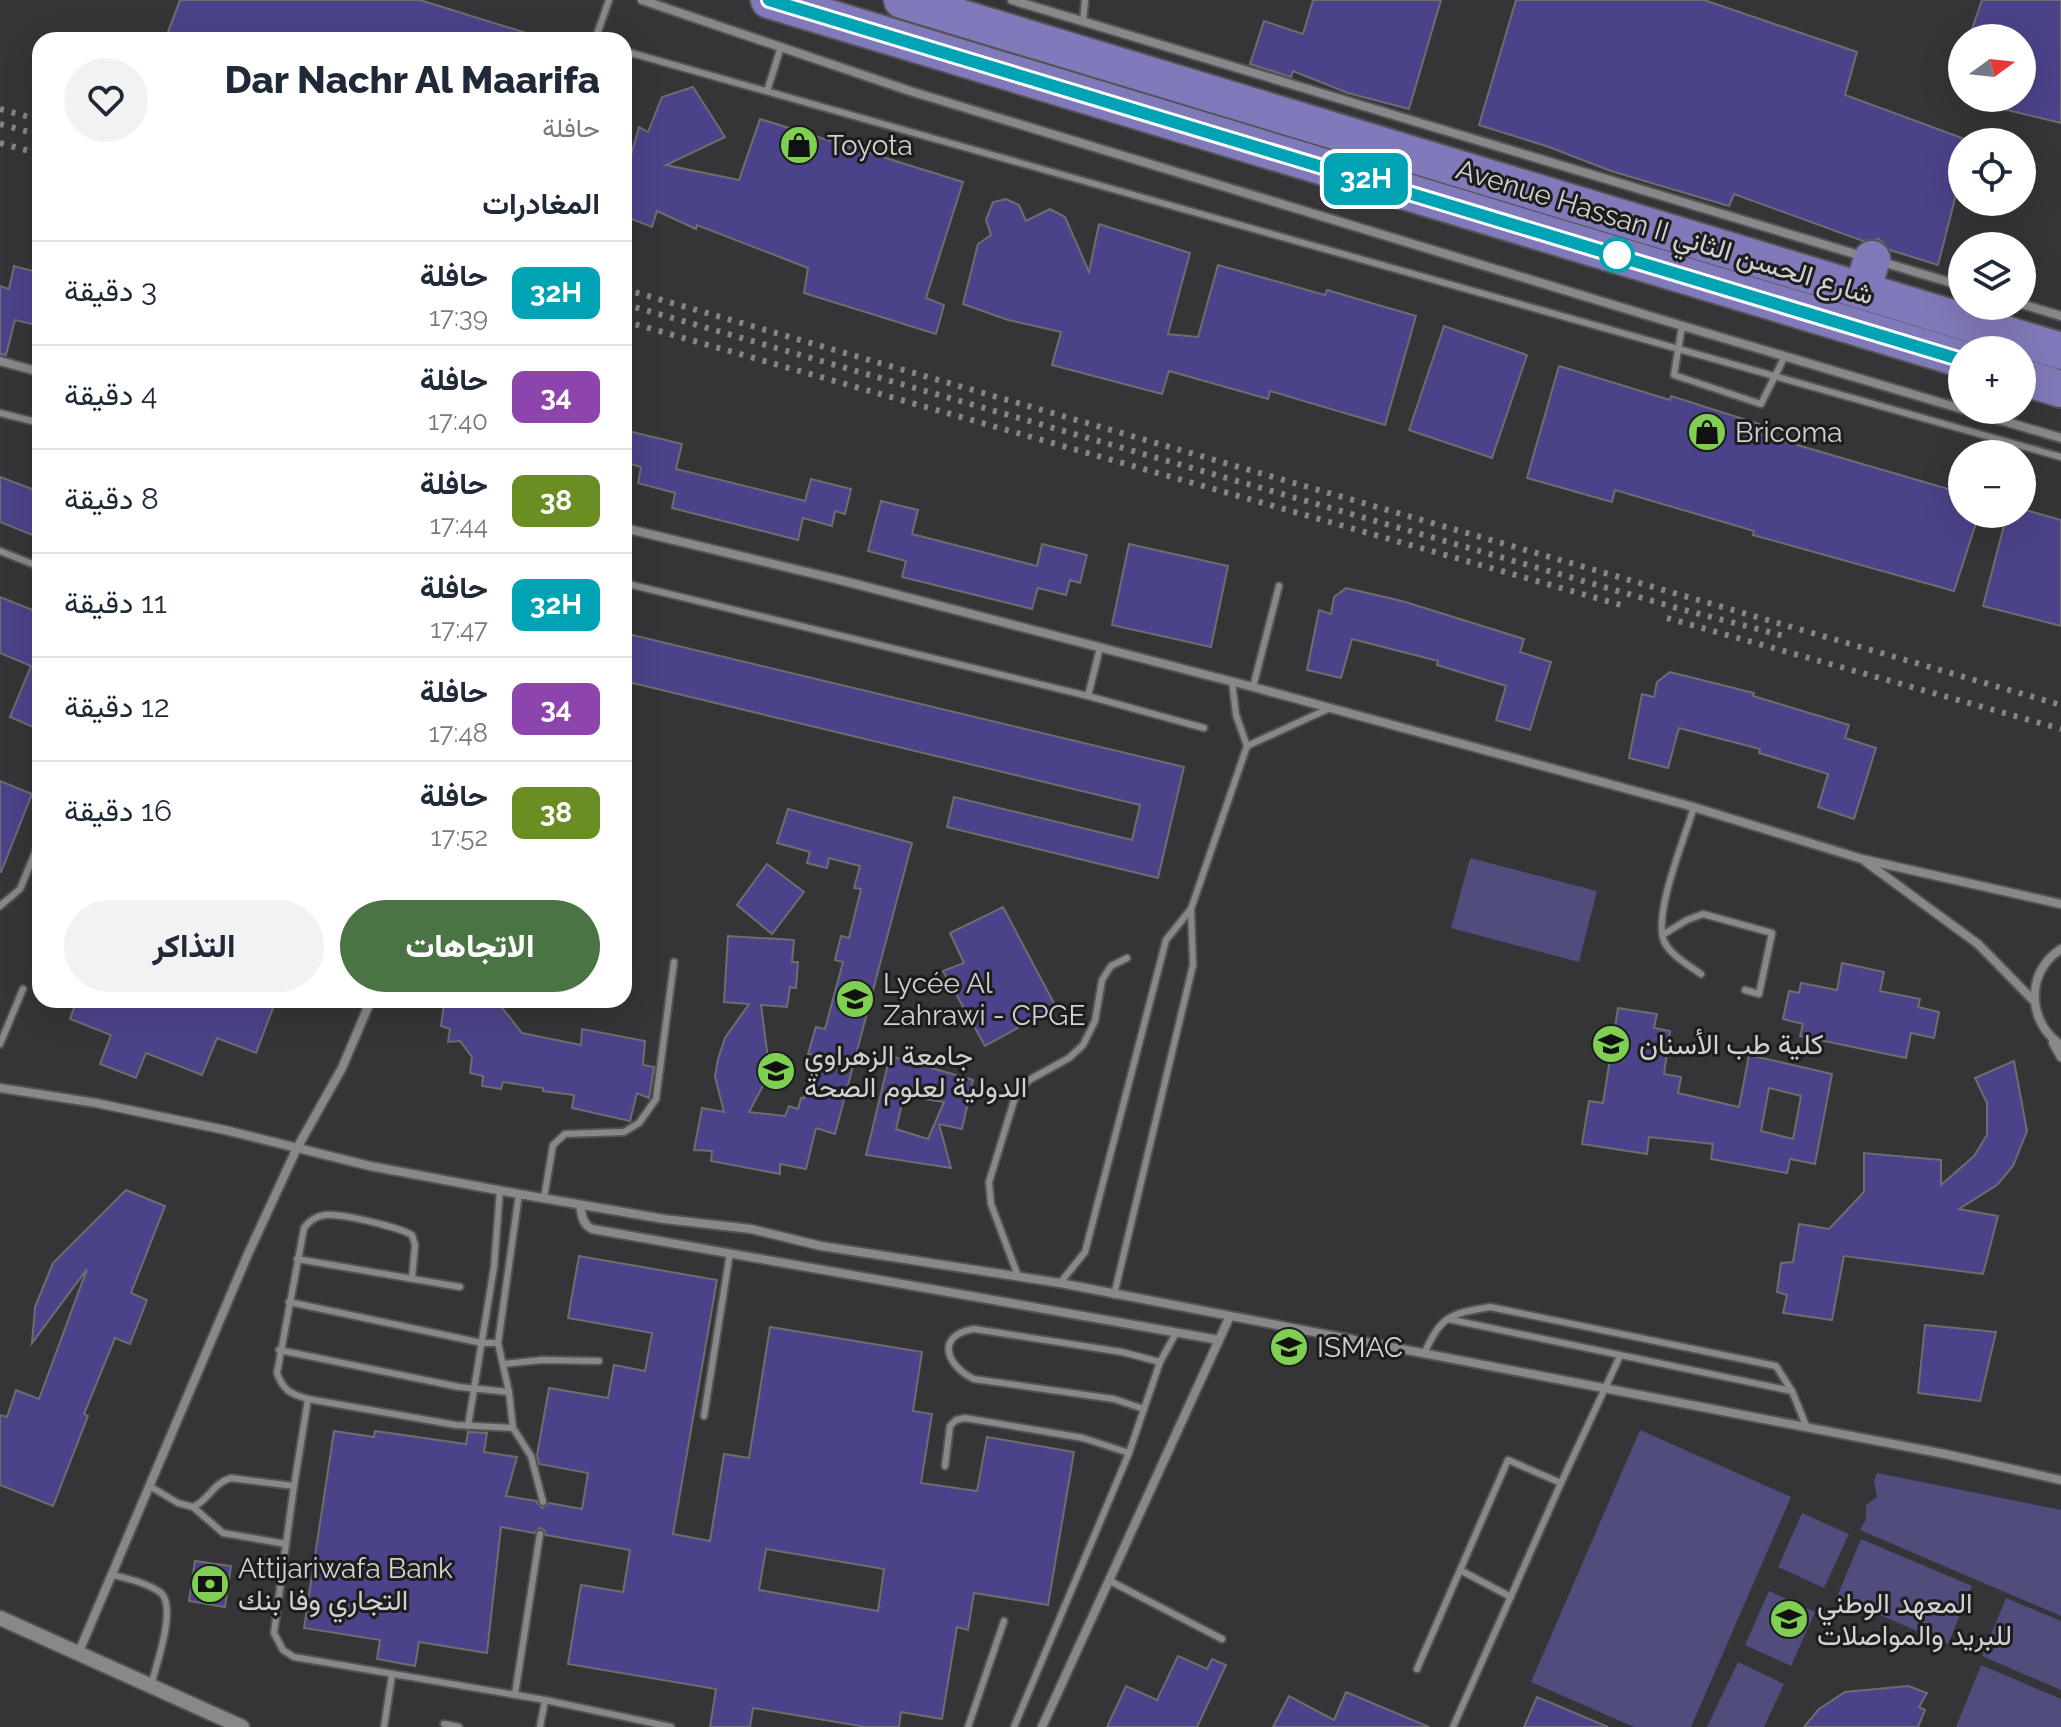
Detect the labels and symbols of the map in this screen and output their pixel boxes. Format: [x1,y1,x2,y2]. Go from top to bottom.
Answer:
north arrow [1948,24,2036,112]
shop icon: Toyota [778,124,820,166]
place label: Toyota [827,129,913,162]
line badge: 32H [1320,153,1412,205]
street label: Avenue Hassan II شارع الحسن الثاني [1451,153,1878,317]
unlabelled marker [1600,238,1634,272]
shop icon: Bricoma [1686,411,1728,453]
place label: Bricoma [1735,416,1842,449]
place label: Lycée Al Zahrawi - CPGE [883,967,1085,1032]
school or university icon: Lycée Al Zahrawi - CPGE [834,978,876,1020]
school or university icon: كلية طب الأسنان [1590,1023,1632,1065]
place label: كلية طب الأسنان [1639,1028,1824,1061]
place label: جامعة الزهراوي الدولية لعلوم الصحة [804,1039,1027,1106]
school or university icon: جامعة الزهراوي الدولية لعلوم الصحة [755,1050,797,1092]
school or university icon: ISMAC [1268,1326,1310,1368]
place label: ISMAC [1317,1331,1403,1364]
place label: Attijariwafa Bank التجاري وفا بنك [238,1552,453,1623]
bank icon: Attijariwafa Bank التجاري وفا بنك [189,1563,231,1605]
place label: المعهد الوطني للبريد والمواصلات [1817,1587,2012,1653]
school or university icon: المعهد الوطني للبريد والمواصلات [1768,1598,1810,1640]

